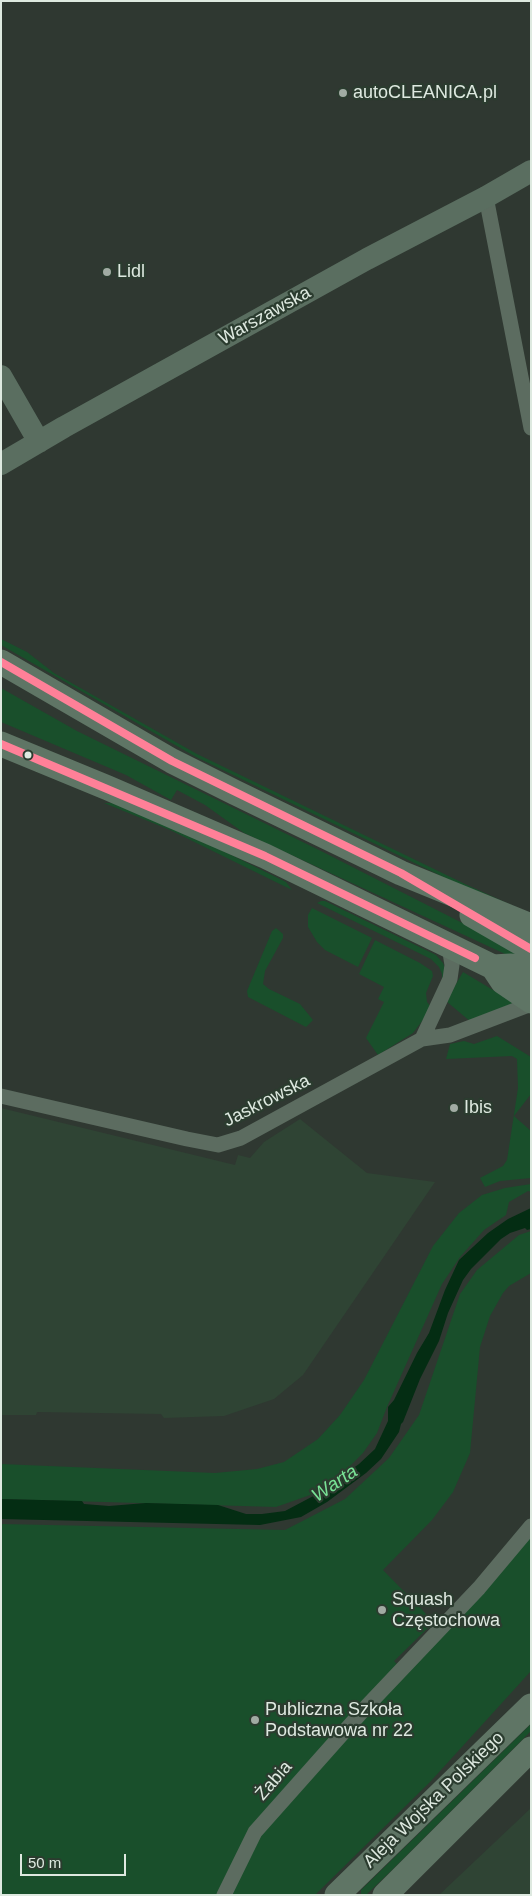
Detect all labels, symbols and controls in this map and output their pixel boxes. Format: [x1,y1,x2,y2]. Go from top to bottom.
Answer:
place label: autoCLEANICA.pl [353,82,497,104]
marker: autoCLEANICA.pl [337,87,349,99]
place label: Lidl [117,261,145,283]
marker: Lidl [101,266,113,278]
street label: Warszawska [215,282,315,350]
unlabelled marker [23,750,33,760]
street label: Jaskrowska [220,1070,314,1132]
place label: Ibis [464,1097,492,1119]
marker: Ibis [448,1102,460,1114]
water label: Warta [308,1460,362,1508]
place label: Squash Częstochowa [392,1589,500,1632]
marker: Squash Częstochowa [376,1604,388,1616]
place label: Publiczna Szkoła Podstawowa nr 22 [265,1699,413,1742]
marker: Publiczna Szkoła Podstawowa nr 22 [249,1714,261,1726]
street label: Aleja Wojska Polskiego [359,1727,509,1873]
street label: Żabia [251,1757,297,1805]
scale bar [22,1844,129,1876]
text: 50 m [28,1854,61,1871]

